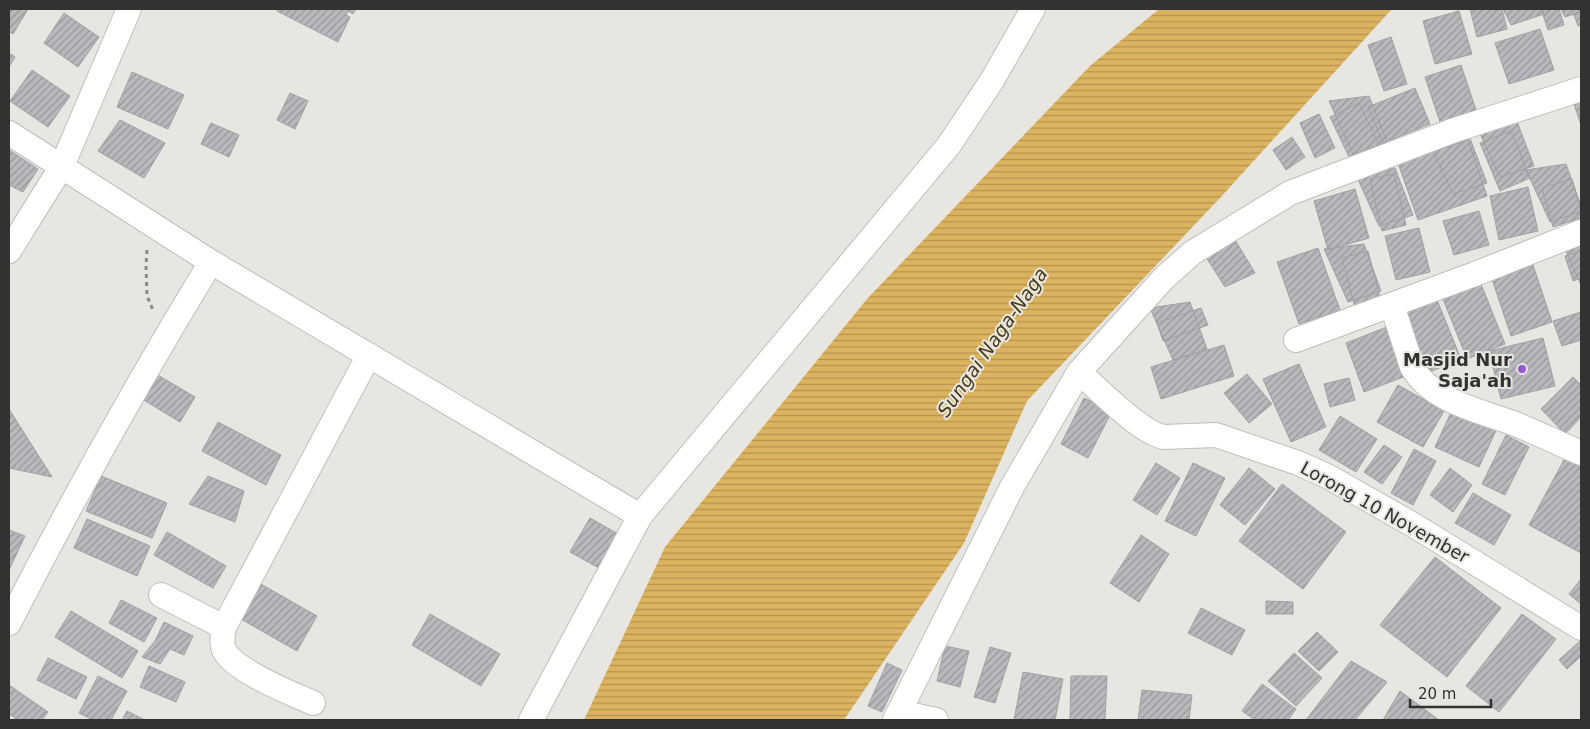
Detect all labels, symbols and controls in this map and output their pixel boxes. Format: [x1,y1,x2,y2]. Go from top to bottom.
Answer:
water label: Sungai Naga-Naga [932,263,1052,421]
place label: Masjid Nur Saja'ah [1403,349,1512,391]
marker: Masjid Nur Saja'ah [1516,363,1528,375]
street label: Lorong 10 November [1297,457,1474,567]
scale bar [1410,676,1491,708]
text: 20 m [1418,685,1456,703]

